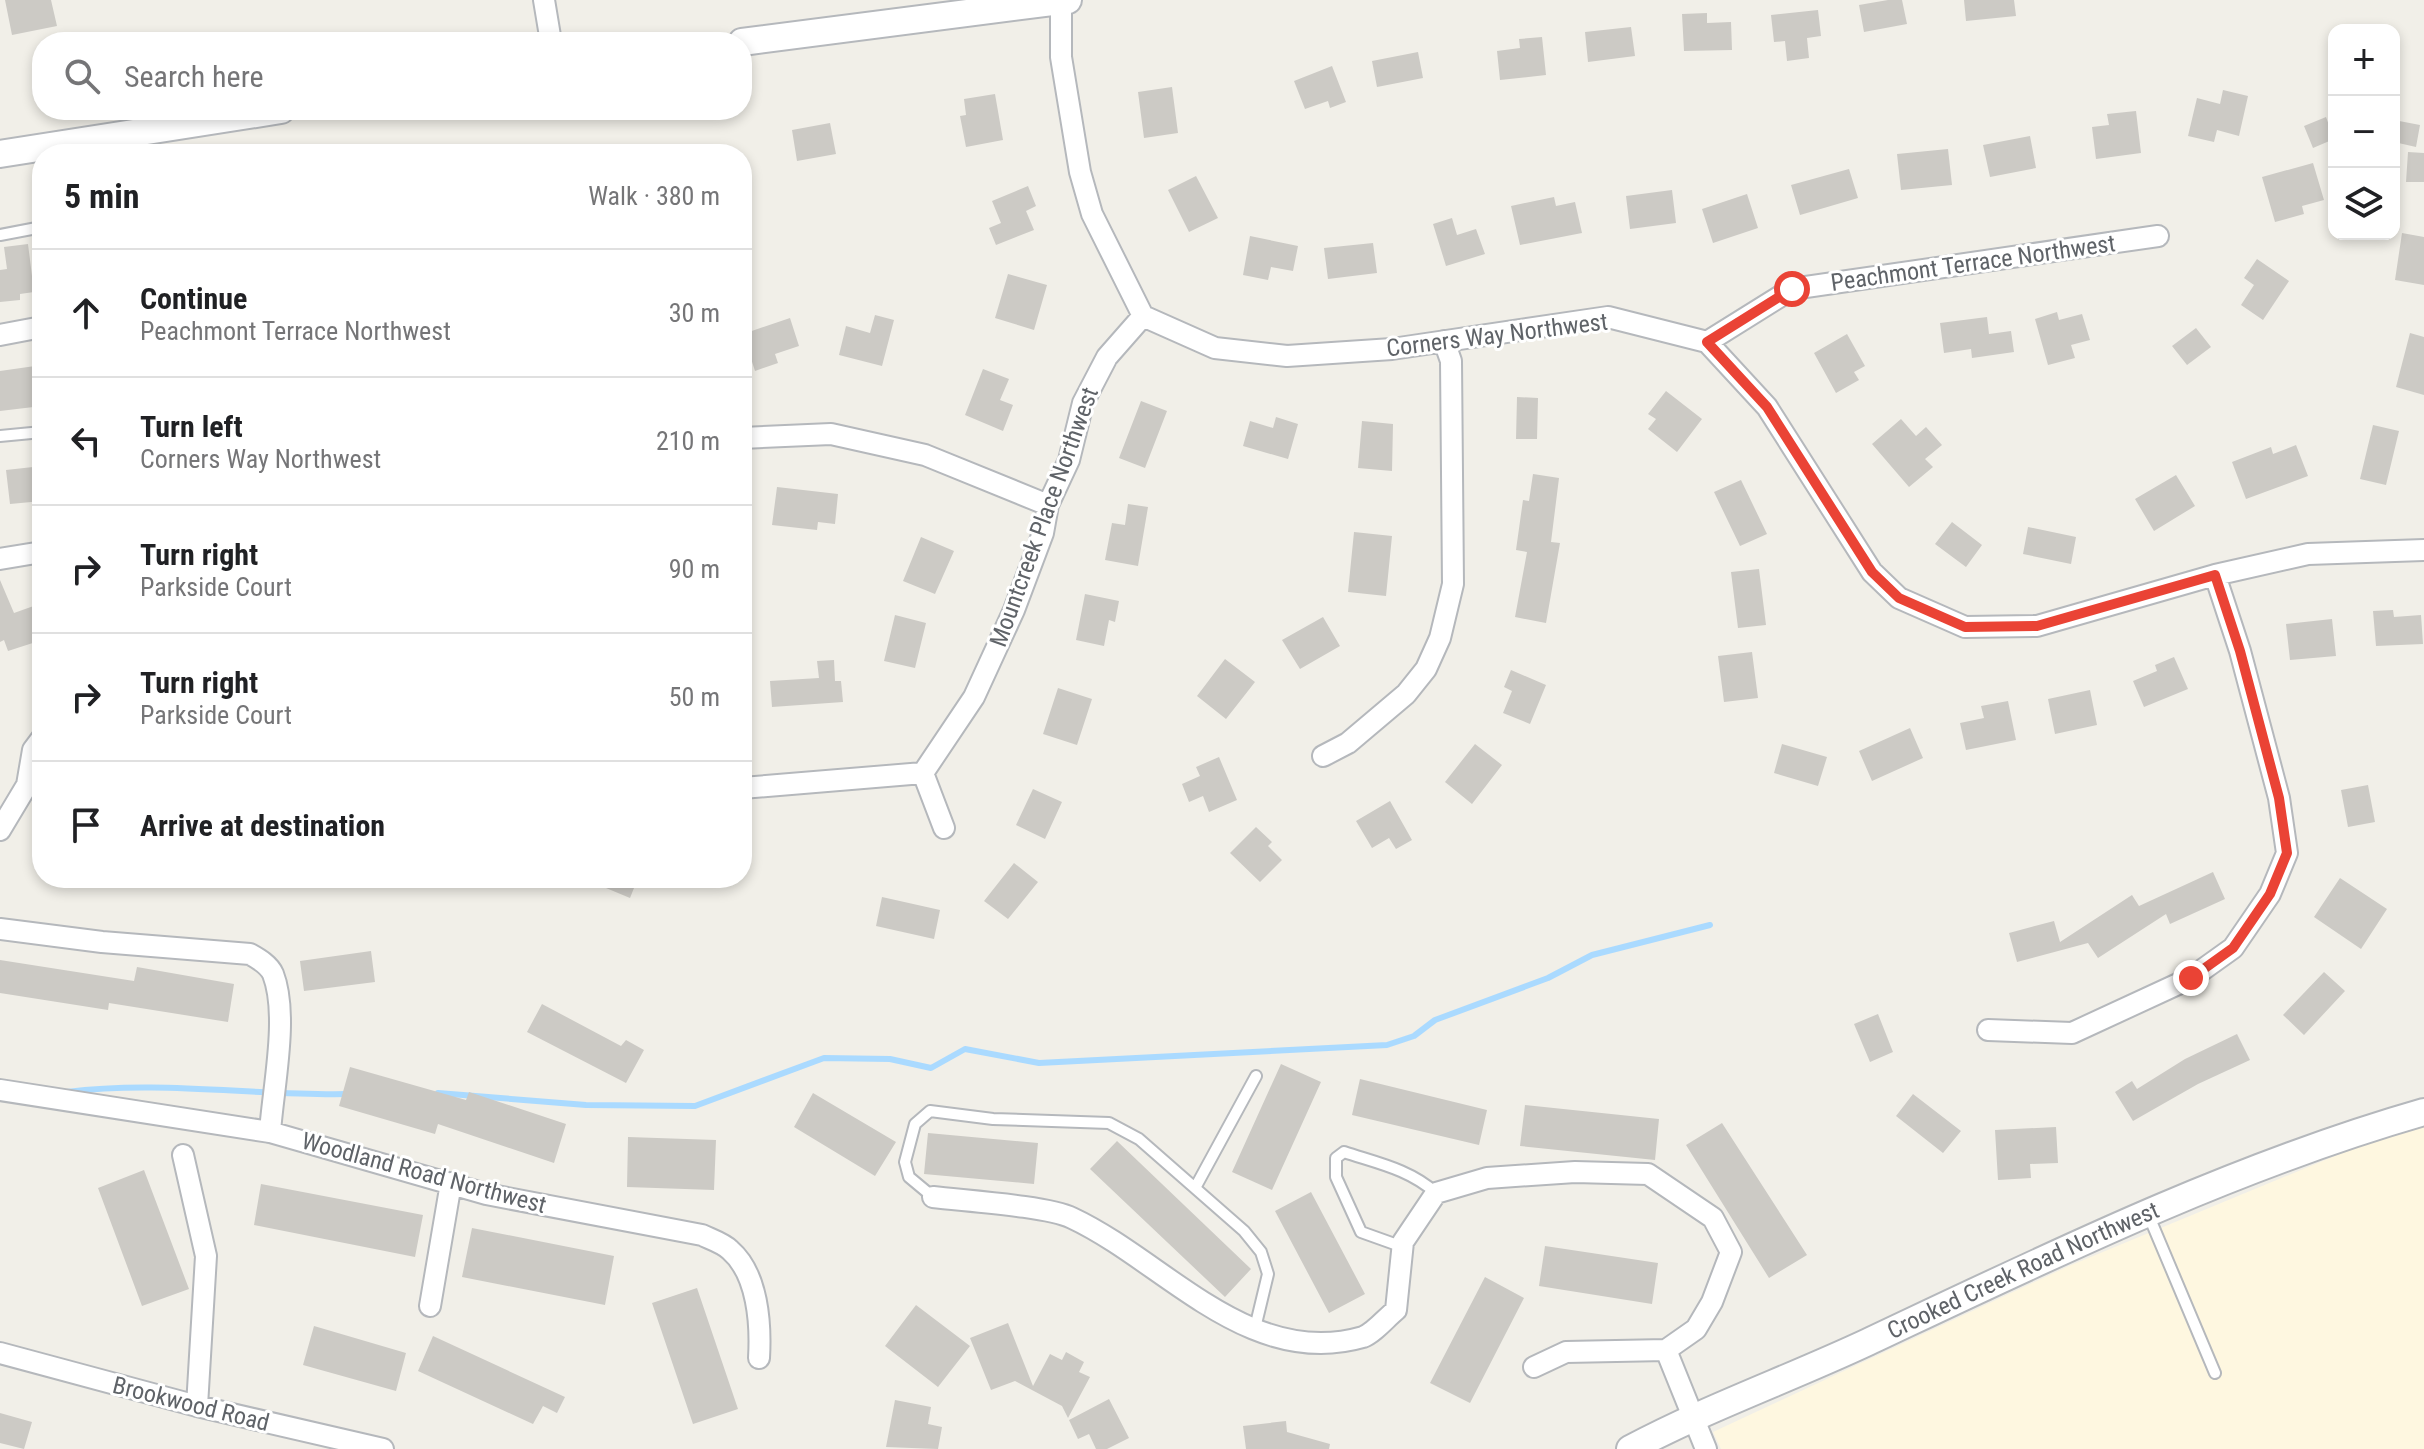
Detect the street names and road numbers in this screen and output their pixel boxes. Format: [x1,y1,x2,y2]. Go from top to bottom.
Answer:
street label: Peachmont Terrace Northwest [1829,229,2117,297]
street label: Corners Way Northwest [1385,308,1609,362]
street label: Mountcreek Place Northwest [984,383,1104,651]
street label: Woodland Road Northwest [299,1127,549,1219]
street label: Crooked Creek Road Northwest [1883,1196,2163,1345]
street label: Brookwood Road [110,1371,272,1437]

